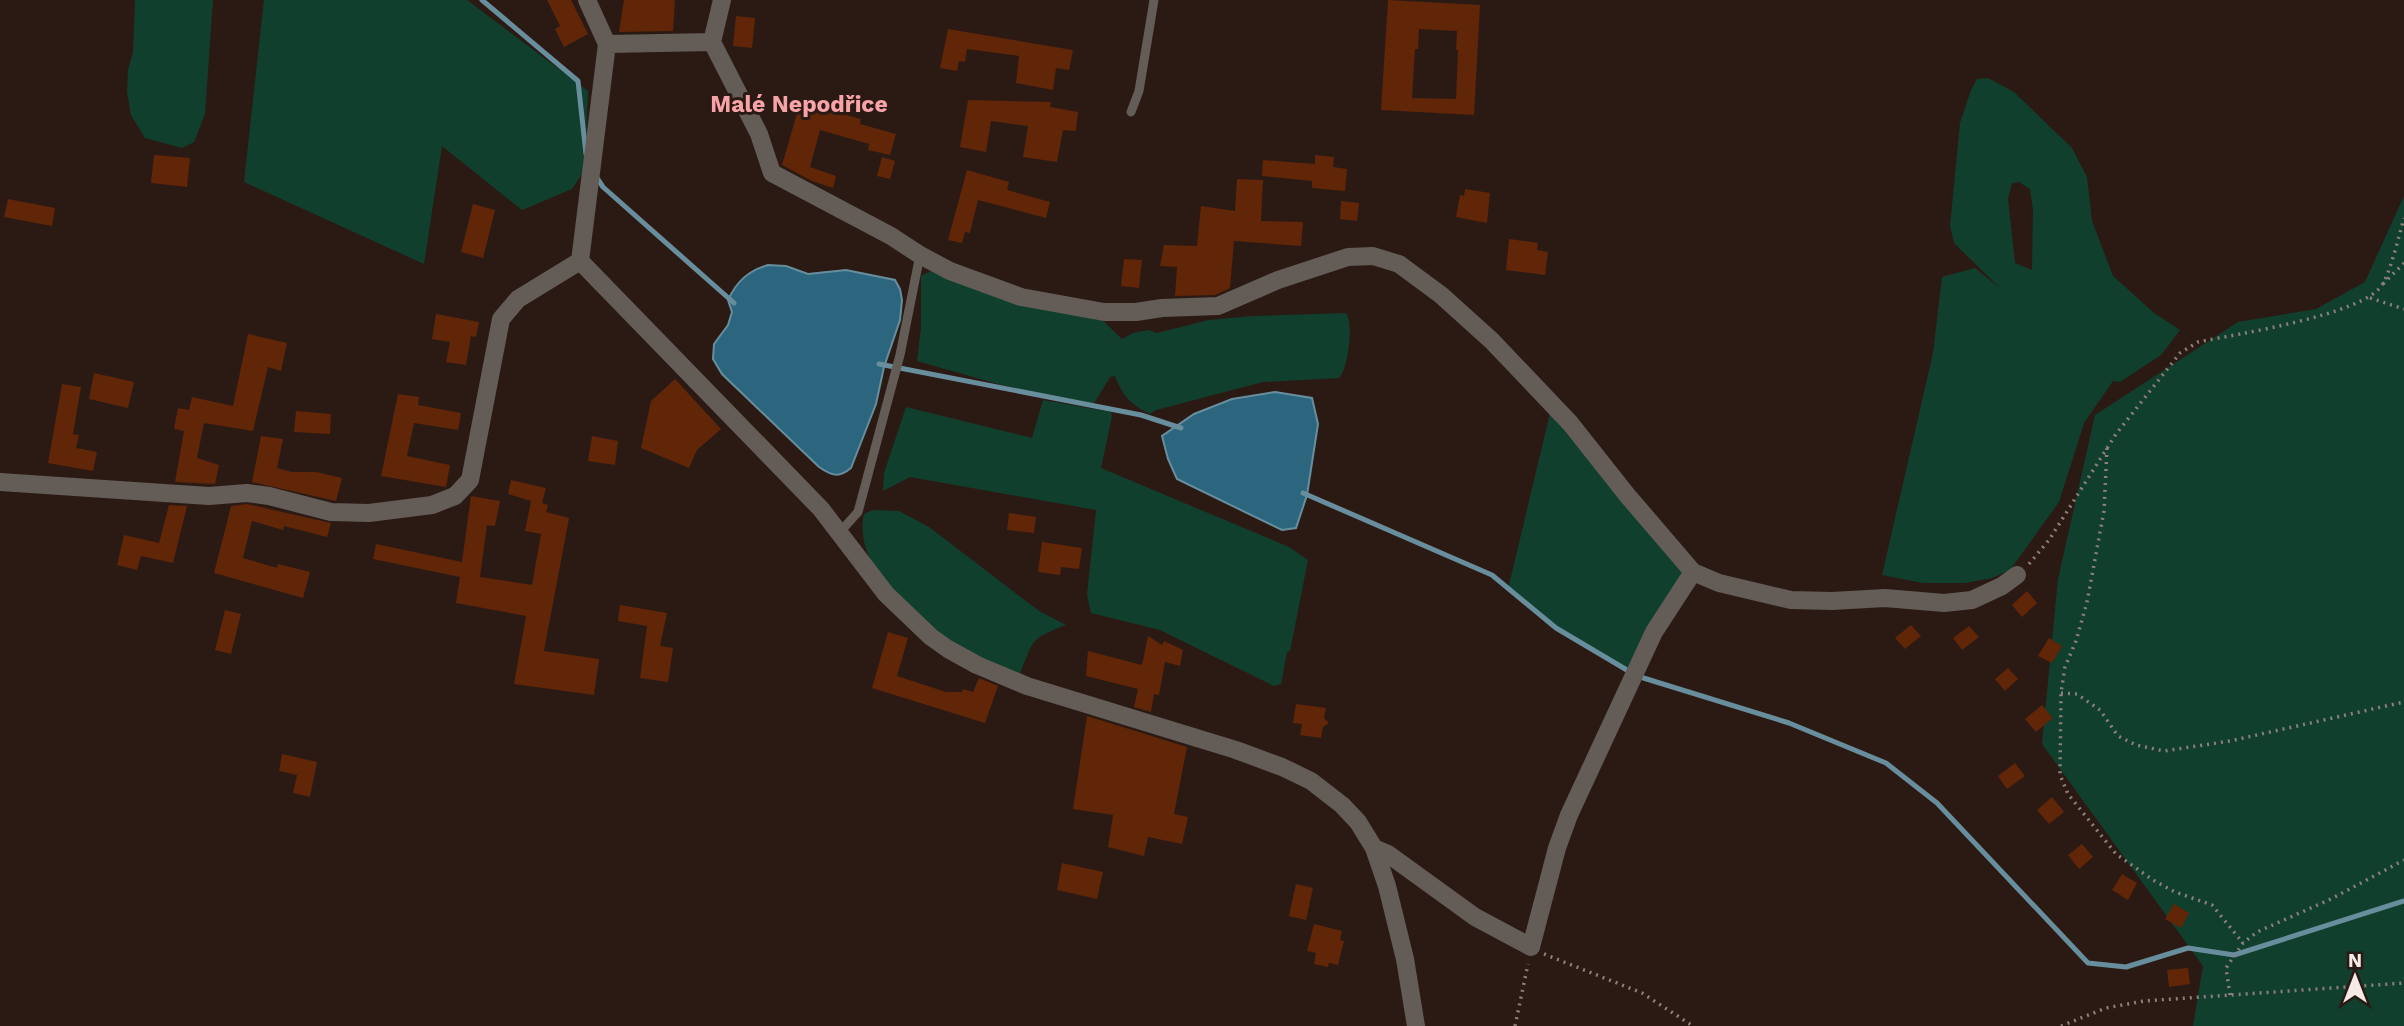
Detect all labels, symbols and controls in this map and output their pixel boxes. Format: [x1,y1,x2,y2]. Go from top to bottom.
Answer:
district label: Malé Nepodřice [710,91,888,118]
north arrow [2320,942,2390,1012]
text: N [2348,949,2362,972]

